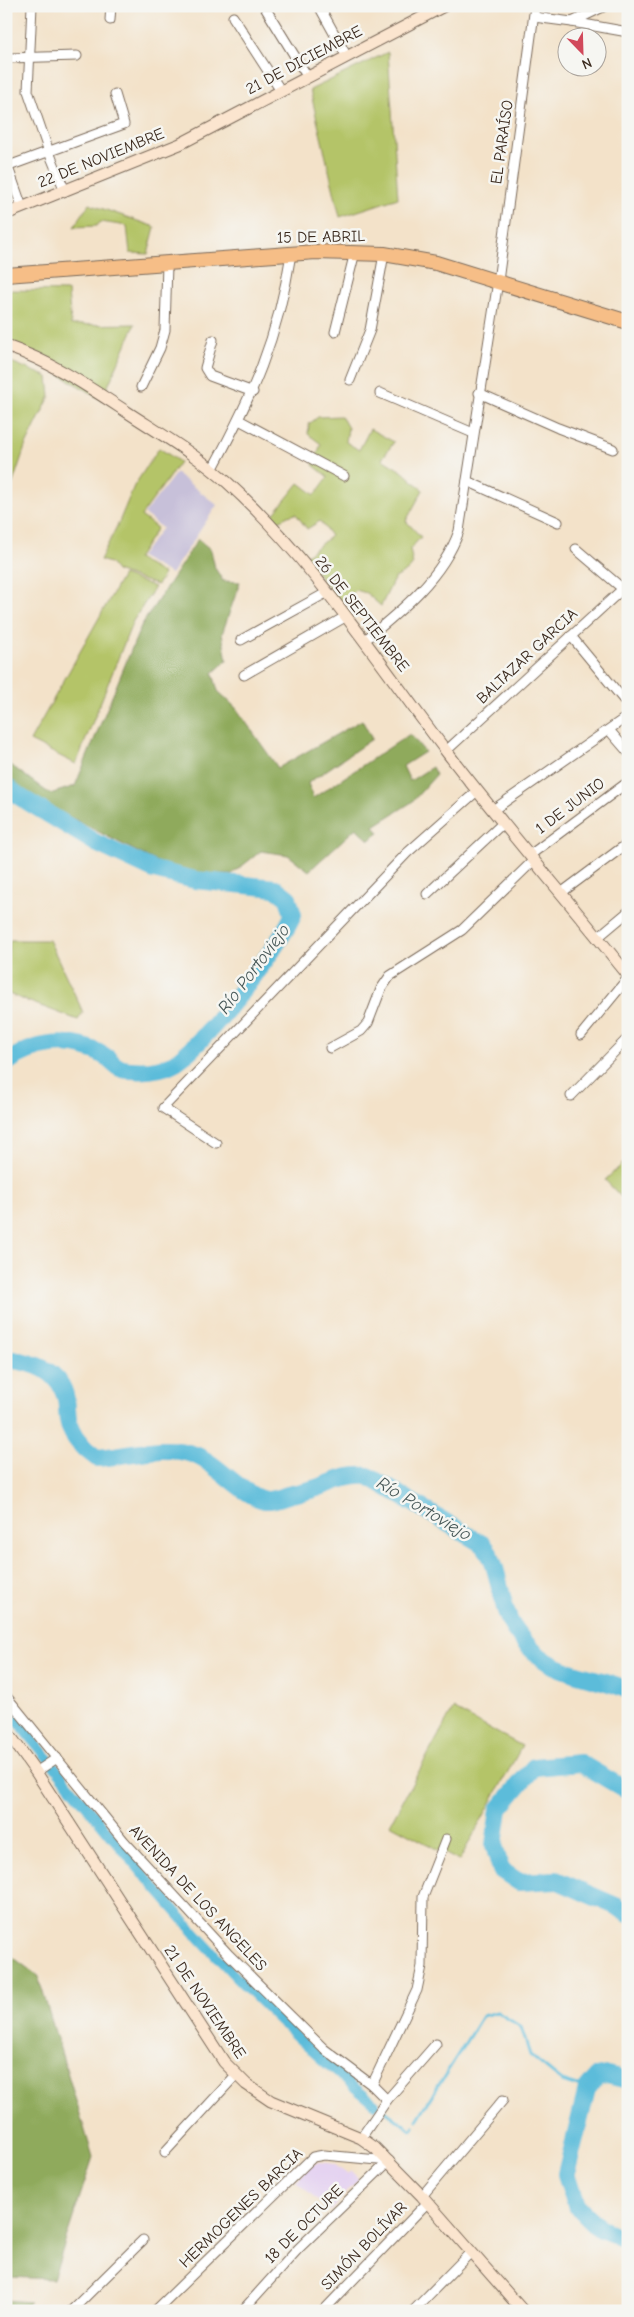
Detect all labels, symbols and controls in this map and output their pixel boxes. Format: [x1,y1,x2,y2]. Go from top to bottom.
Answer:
street label: 21 DE DICIEMBRE [243,22,365,98]
north arrow [556,28,606,78]
text: N [579,54,594,73]
street label: EL PARAÍSO [486,99,517,185]
street label: 22 DE NOVIEMBRE [35,124,167,192]
street label: 15 DE ABRIL [277,227,365,247]
street label: 26 DE SEPTIEMBRE [311,553,413,676]
street label: BALTAZAR GARCIA [473,605,581,707]
street label: 1 DE JUNIO [532,774,608,838]
water label: Río Portoviejo [214,920,294,1018]
water label: Río Portoviejo [373,1473,475,1545]
street label: AVENIDA DE LOS ANGELES [126,1821,270,1975]
street label: 21 DE NOVIEMBRE [160,1942,250,2062]
street label: HERMOGENES BARCIA [176,2145,306,2271]
street label: 18 DE OCTURE [261,2181,347,2267]
street label: SIMÓN BOLÍVAR [317,2197,411,2294]

